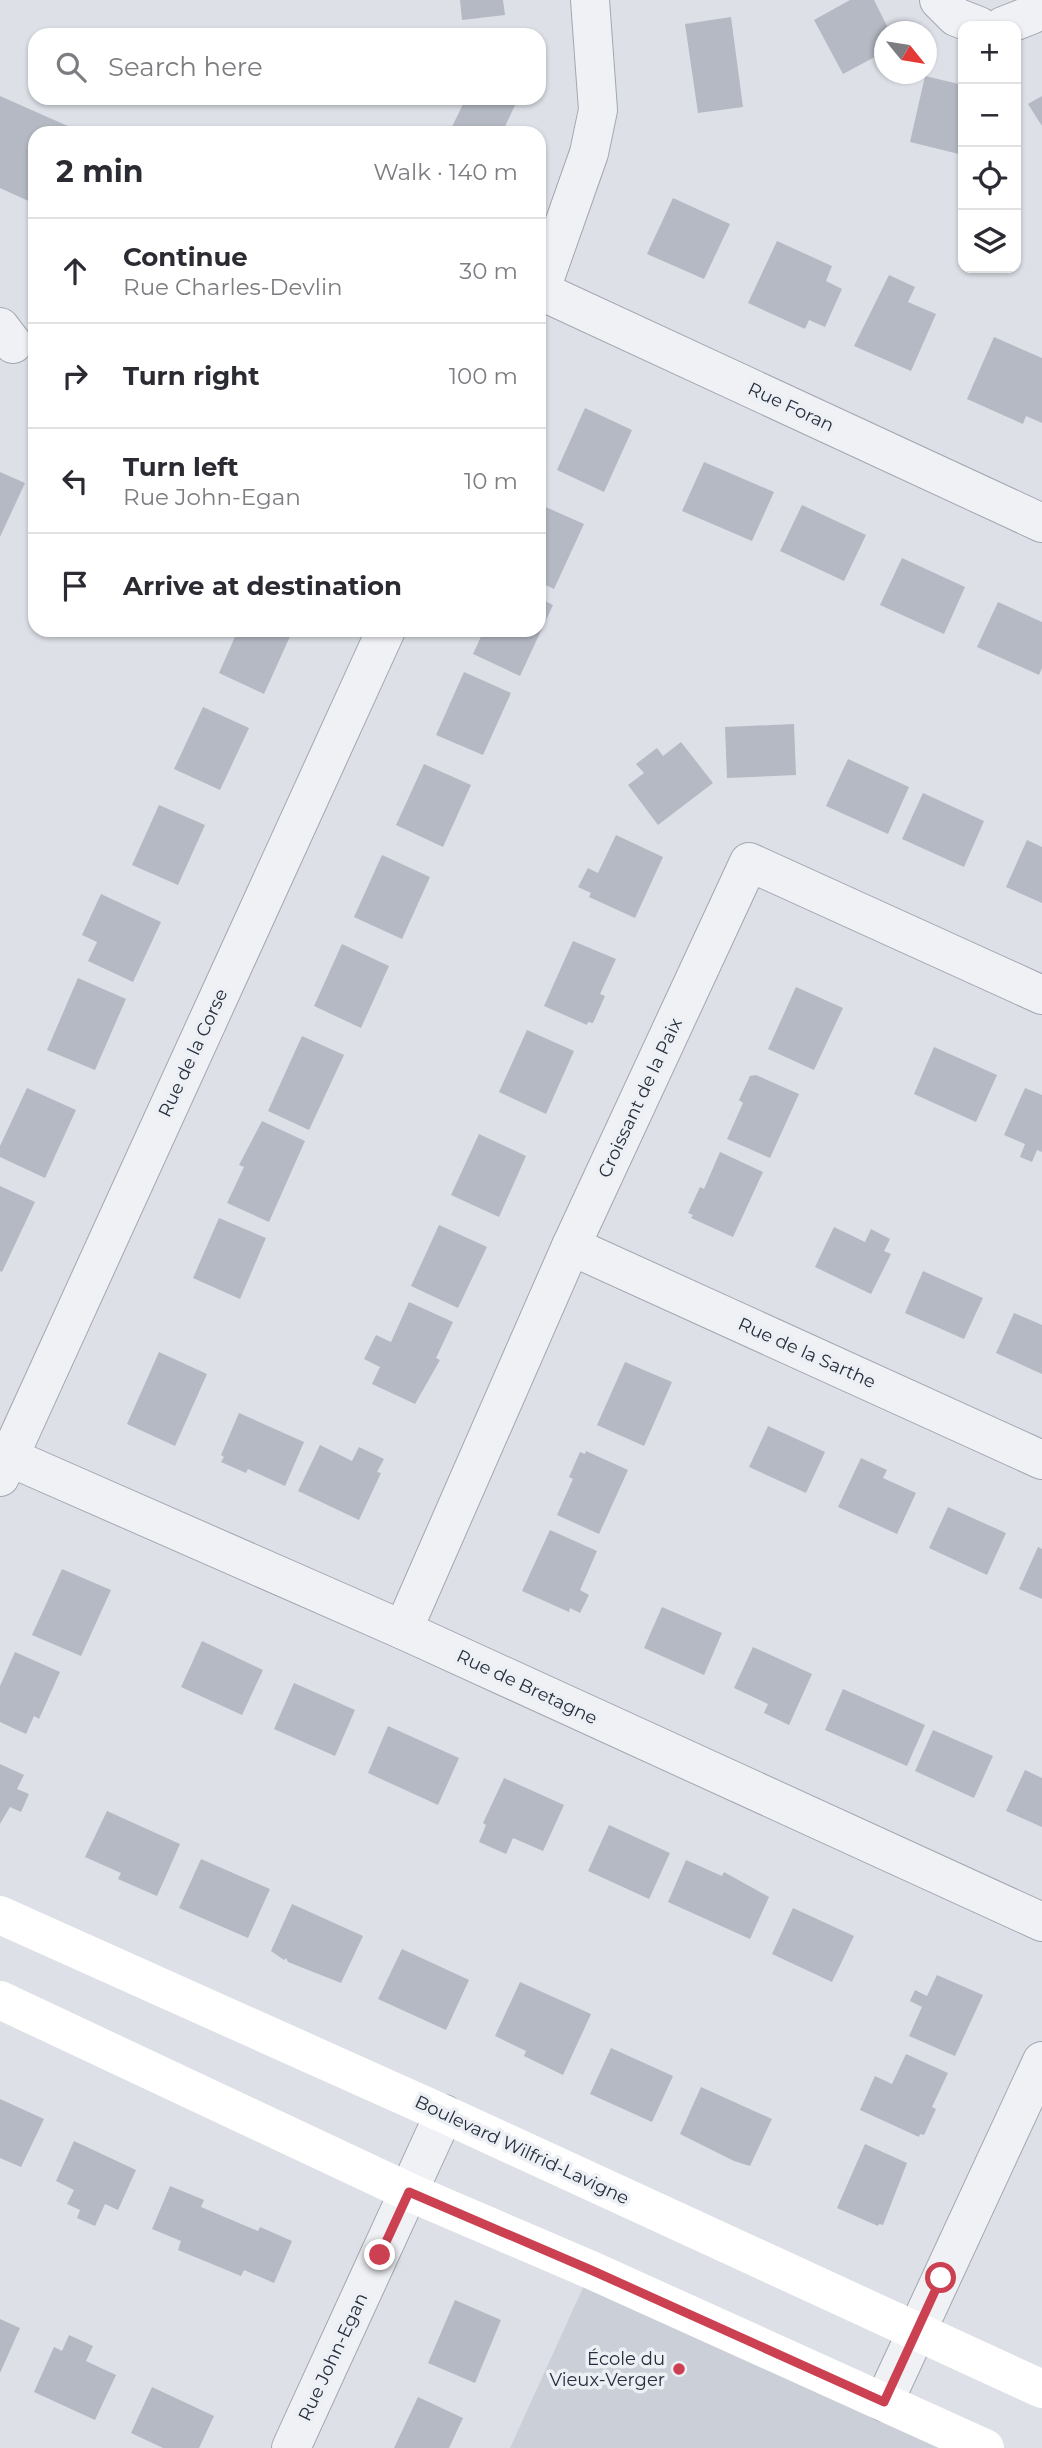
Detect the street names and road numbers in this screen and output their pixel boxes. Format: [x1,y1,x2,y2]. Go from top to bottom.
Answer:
street label: Rue Foran [745,378,837,436]
street label: Rue de la Corse [154,985,232,1121]
street label: Croissant de la Paix [593,1014,687,1181]
street label: Rue de la Sarthe [735,1313,879,1393]
street label: Rue de Bretagne [453,1645,601,1729]
street label: Boulevard Wilfrid-Lavigne [411,2091,633,2209]
street label: Rue John-Egan [294,2289,372,2425]

